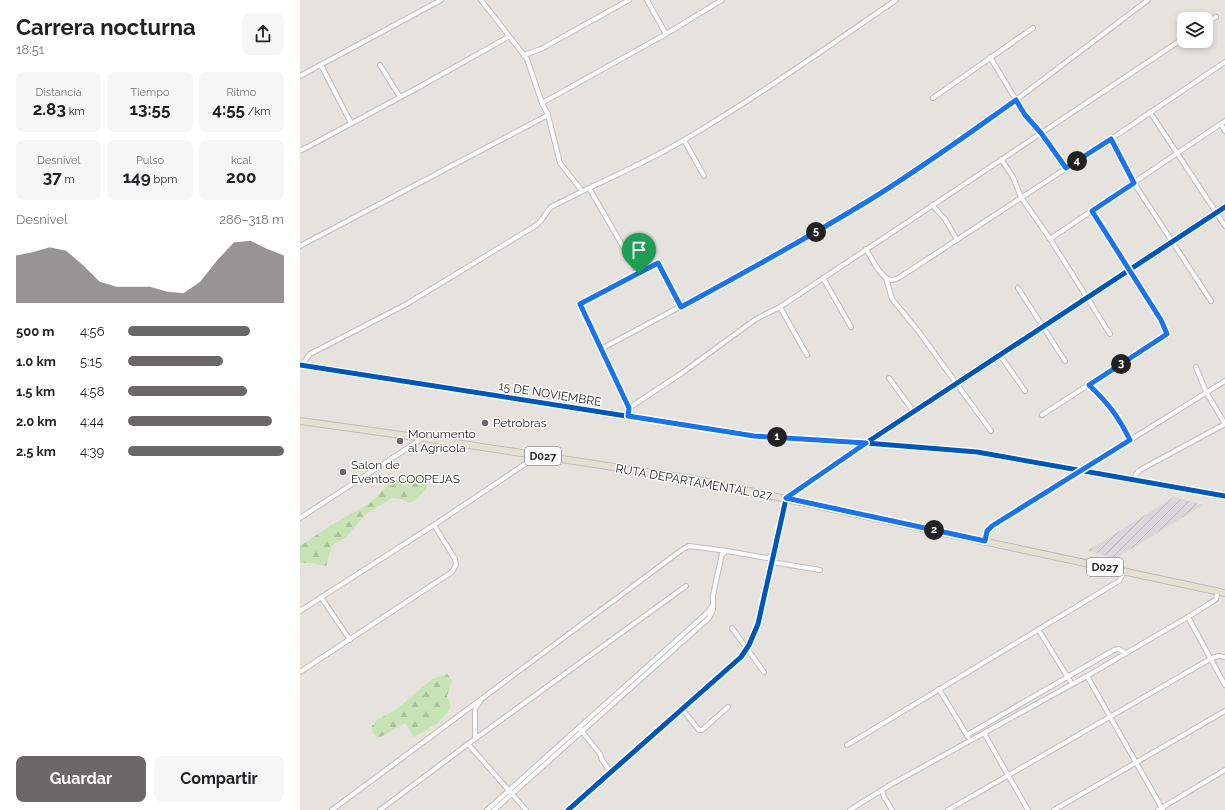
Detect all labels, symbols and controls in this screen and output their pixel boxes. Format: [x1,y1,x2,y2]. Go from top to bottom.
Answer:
map controls [1177,12,1213,48]
button: layers [1177,12,1213,48]
button: share [242,13,284,55]
text: Carrera nocturna [16,14,196,40]
text: 18:51 [16,42,44,57]
text: Distancia [36,86,82,99]
text: Tiempo [130,86,170,99]
text: Ritmo [226,86,256,99]
text: 2.83 [33,99,66,119]
text: 13:55 [130,99,170,119]
text: 4:55 [212,99,245,119]
text: km [66,105,85,118]
text: /km [245,105,270,118]
pin: 4 [1067,151,1087,171]
text: Desnivel [37,154,80,167]
text: Pulso [136,154,164,167]
text: kcal [231,154,252,167]
text: 4 [1074,154,1080,167]
text: 37 [43,167,62,187]
text: 149 [123,167,151,187]
text: 200 [226,167,257,187]
text: m [62,173,75,186]
text: bpm [151,173,177,186]
text: Desnivel [16,212,67,227]
text: 286–318 m [219,212,284,227]
pin: 5 [806,222,826,242]
text: 5 [813,225,819,238]
pin [622,233,656,274]
icon: arrive [628,239,650,261]
text: 500 m [16,324,54,339]
text: 4:56 [80,324,104,339]
text: 1.0 km [16,354,56,369]
text: 5:15 [80,354,102,369]
pin: 3 [1111,354,1131,374]
text: 3 [1118,357,1124,370]
street label: 15 DE NOVIEMBRE [498,379,602,409]
text: 1.5 km [16,384,55,399]
text: 4:58 [80,384,104,399]
text: 2.0 km [16,414,57,429]
text: 4:44 [80,414,104,429]
place label: Petrobras [493,416,547,430]
marker: Petrobras [480,418,490,428]
place label: Monumento al Agricola [408,427,476,455]
pin: 1 [767,427,787,447]
text: 1 [774,430,780,443]
marker: Monumento al Agricola [395,436,405,446]
text: 2.5 km [16,444,56,459]
text: 4:39 [80,444,104,459]
road number: D027 [525,447,561,465]
place label: Salon de Eventos COOPEJAS [351,458,460,486]
street label: RUTA DEPARTAMENTAL 027 [615,461,774,503]
marker: Salon de Eventos COOPEJAS [338,467,348,477]
pin: 2 [924,520,944,540]
text: 2 [931,523,937,536]
road number: D027 [1087,558,1123,576]
button: Guardar [16,756,146,802]
button: Compartir [154,756,284,802]

